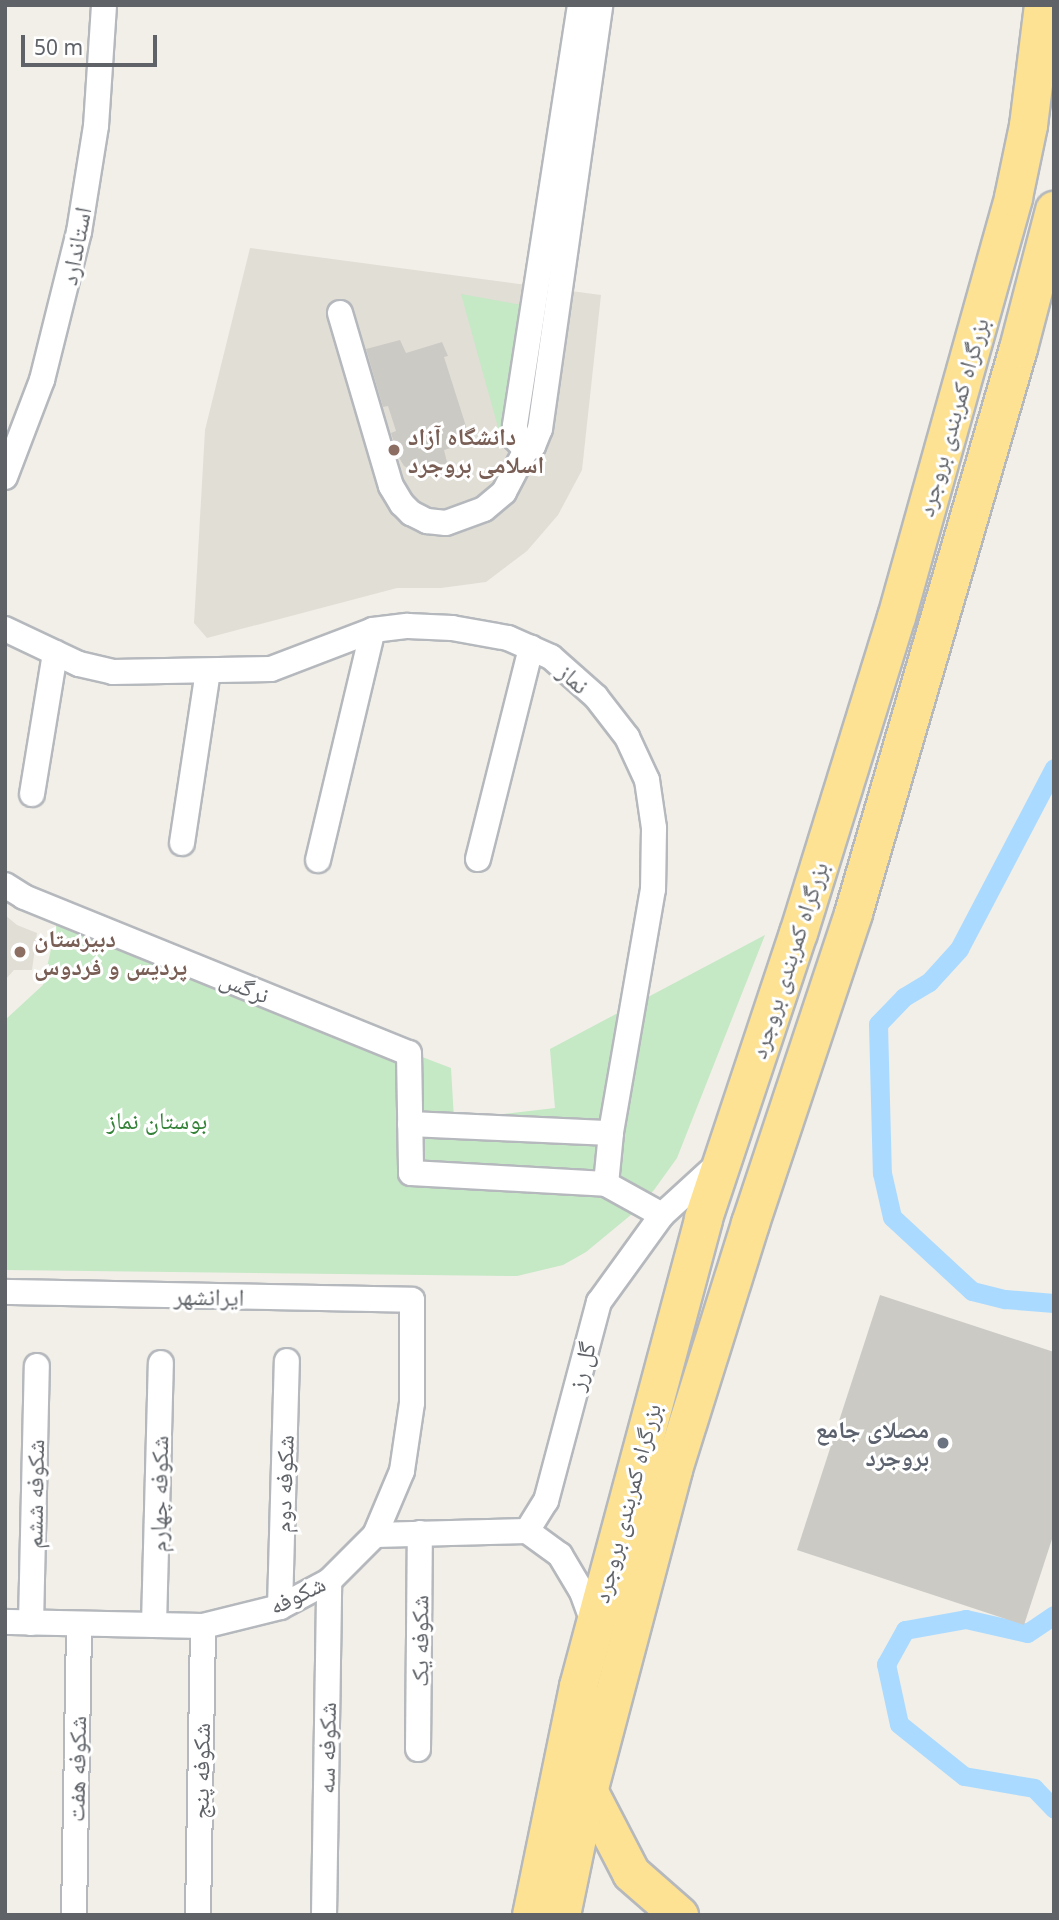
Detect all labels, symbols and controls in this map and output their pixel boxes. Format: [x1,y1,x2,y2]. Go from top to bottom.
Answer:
scale bar [24,21,161,65]
text: 50 m [34,33,83,61]
street label: استاندارد [53,204,97,288]
street label: بزرگراه کمربندی بروجرد [910,314,994,520]
place label: دانشگاه آزاد اسلامی بروجرد [408,422,544,478]
marker: دانشگاه آزاد اسلامی بروجرد [386,442,402,458]
street label: نماز [553,657,595,699]
street label: بزرگراه کمربندی بروجرد [743,858,833,1062]
place label: دبیرستان پردیس و فردوس [34,924,187,980]
marker: دبیرستان پردیس و فردوس [12,944,28,960]
street label: نرگس [216,963,274,1009]
park label: بوستان نماز [107,1106,207,1134]
street label: ایرانشهر [173,1281,245,1311]
street label: گل رز [561,1339,601,1393]
street label: بزرگراه کمربندی بروجرد [586,1400,666,1606]
place label: مصلای جامع بروجرد [815,1415,929,1471]
street label: شکوفه دوم [267,1434,299,1534]
street label: شکوفه چهارم [143,1435,173,1553]
marker: مصلای جامع بروجرد [935,1435,951,1451]
street label: شکوفه ششم [19,1439,49,1549]
street label: شکوفه [264,1568,330,1620]
street label: شکوفه یک [405,1595,433,1687]
street label: شکوفه سه [311,1702,341,1794]
street label: شکوفه هفت [61,1716,91,1822]
street label: شکوفه پنج [185,1723,215,1819]

